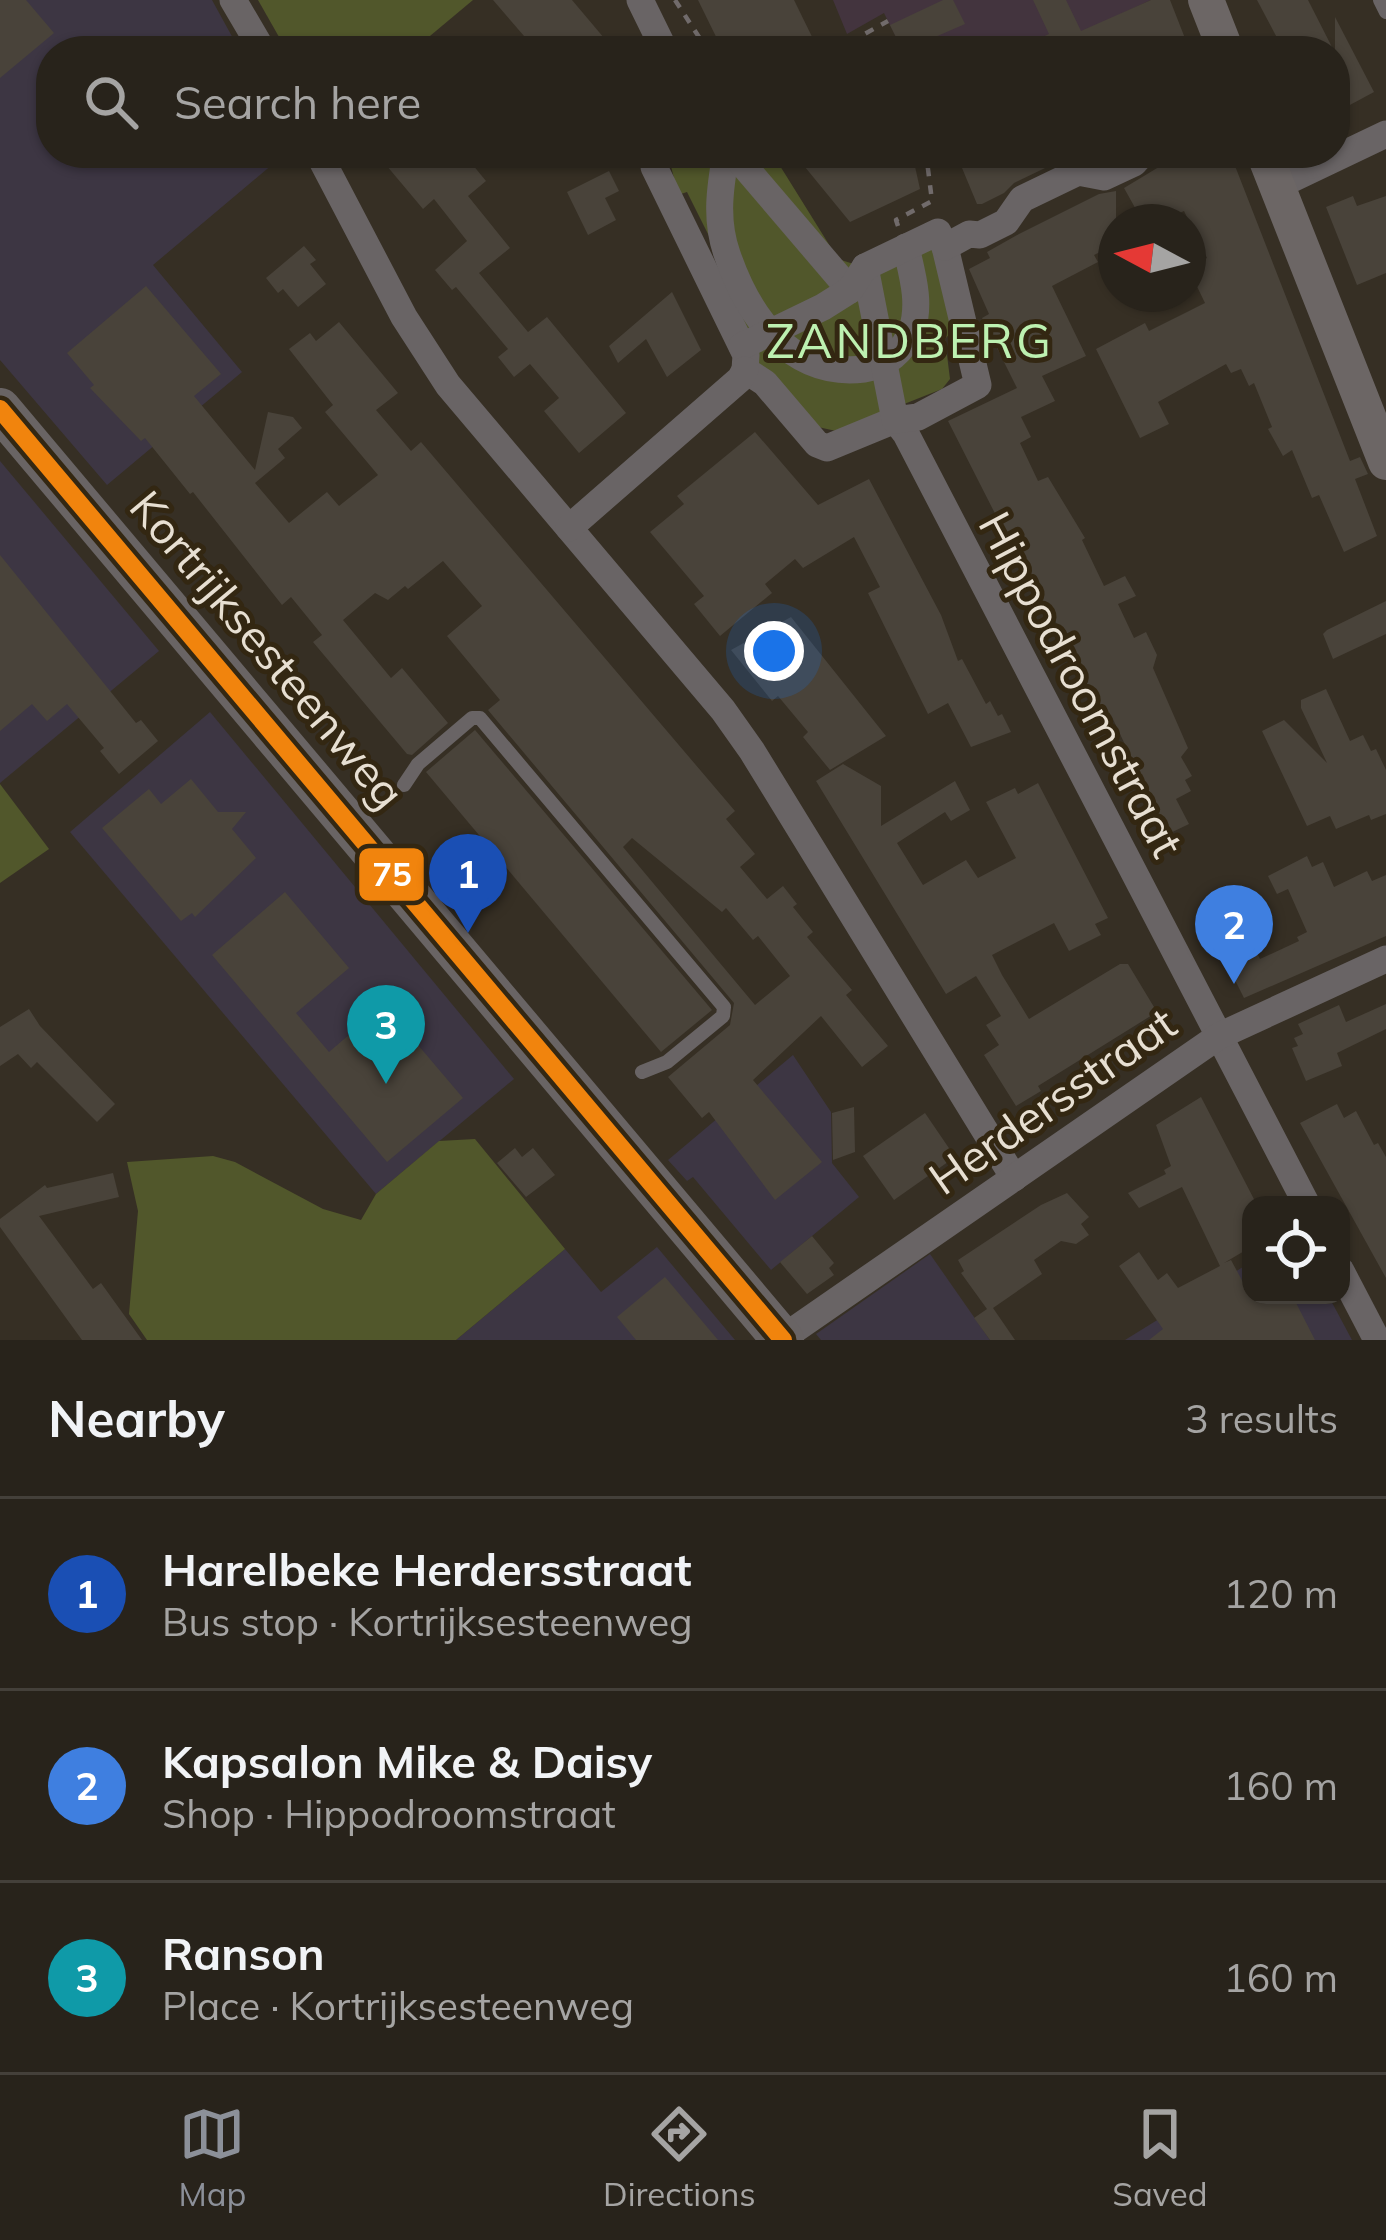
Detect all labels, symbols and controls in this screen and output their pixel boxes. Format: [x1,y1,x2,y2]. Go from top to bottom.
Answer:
search box [36,36,1350,168]
icon: search [78,69,144,135]
text: Search here [174,74,421,130]
north arrow [1098,204,1206,312]
district label: ZANDBERG [766,310,1054,370]
street label: Kortrijksesteenweg [119,479,417,819]
street label: Hippodroomstraat [967,502,1197,866]
your location [744,621,804,681]
pin: 1 [429,834,507,933]
line badge: 75 [357,846,426,903]
text: 75 [372,853,412,894]
pin: 2 [1195,885,1273,984]
pin: 3 [347,985,425,1084]
street label: Herdersstraat [918,994,1186,1206]
map controls [1242,1196,1350,1304]
button: locate [1242,1196,1350,1304]
text: Nearby [48,1386,225,1450]
text: 3 results [1185,1394,1338,1443]
text: Harelbeke Herdersstraat [162,1541,691,1597]
text: 1 [75,1569,99,1618]
text: 120 m [1223,1569,1338,1618]
text: Bus stop · Kortrijksesteenweg [162,1597,693,1646]
text: Kapsalon Mike & Daisy [162,1733,652,1789]
text: 2 [75,1761,99,1810]
text: 160 m [1223,1761,1338,1810]
text: Shop · Hippodroomstraat [162,1789,616,1838]
text: Ranson [162,1925,325,1981]
text: 3 [75,1953,99,2002]
text: 160 m [1223,1953,1338,2002]
text: Place · Kortrijksesteenweg [162,1981,634,2030]
tab: Map [178,2101,246,2214]
tab: Directions [603,2101,756,2214]
tab: Saved [1112,2101,1208,2214]

